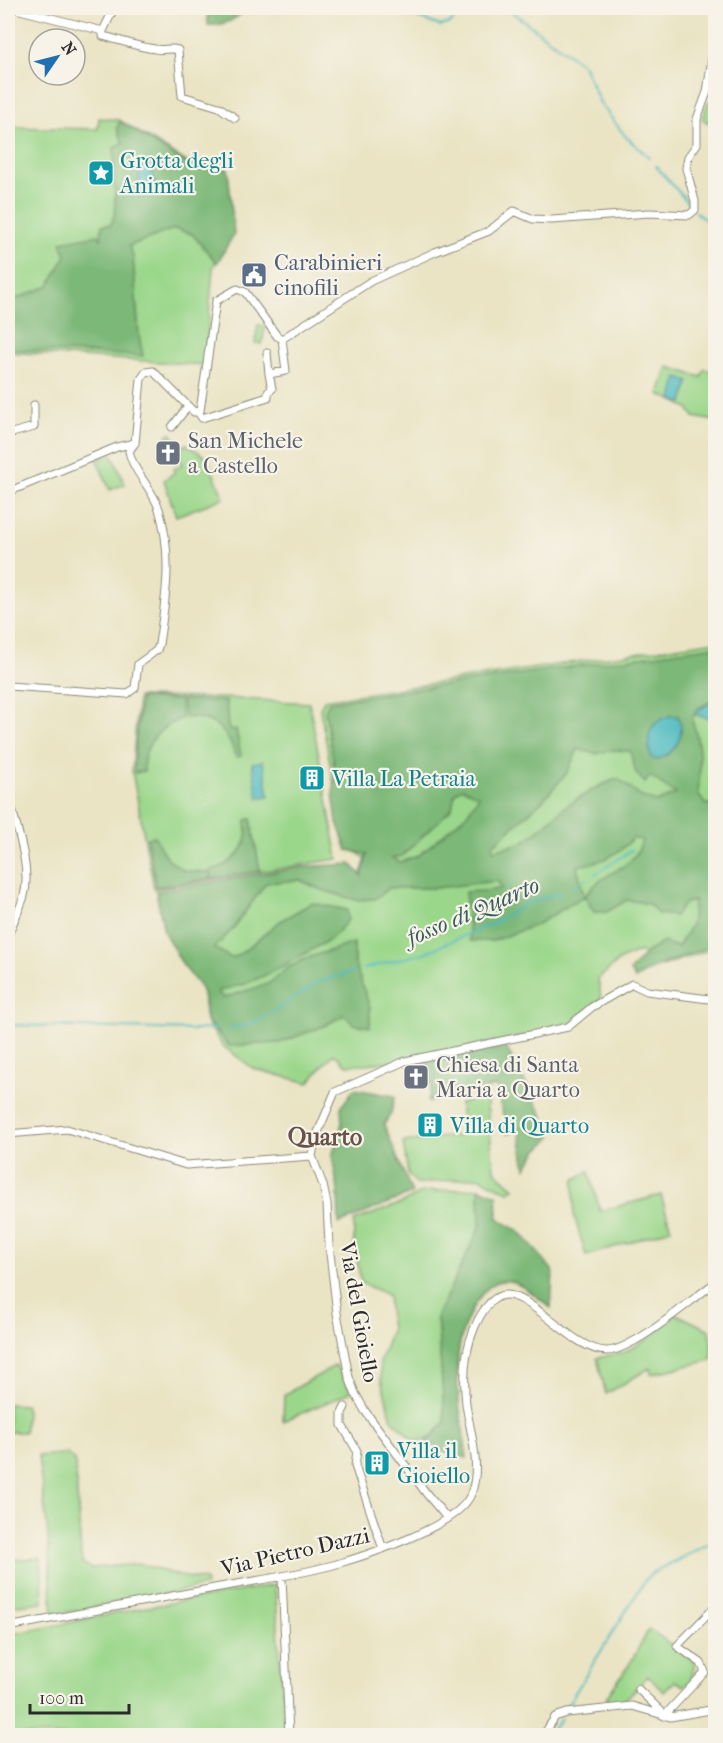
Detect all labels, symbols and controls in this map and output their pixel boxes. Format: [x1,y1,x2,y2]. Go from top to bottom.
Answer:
north arrow [27,27,87,87]
text: N [58,38,81,60]
place label: Grotta degli Animali [119,148,234,199]
place icon: Grotta degli Animali [86,158,116,188]
place label: Carabinieri cinofili [274,250,383,301]
public building icon: Carabinieri cinofili [239,260,269,290]
place label: San Michele a Castello [188,428,303,479]
church icon: San Michele a Castello [153,438,183,468]
building icon: Villa La Petraia [297,763,327,793]
place label: Villa La Petraia [331,766,477,792]
water label: fosso di Quarto [397,871,543,954]
place label: Chiesa di Santa Maria a Quarto [436,1052,580,1103]
church icon: Chiesa di Santa Maria a Quarto [401,1062,431,1092]
building icon: Villa di Quarto [415,1110,445,1140]
place label: Villa di Quarto [449,1113,589,1139]
district label: Quarto [288,1123,362,1151]
street label: Via del Gioiello [334,1239,384,1385]
place label: Villa il Gioiello [396,1438,470,1489]
building icon: Villa il Gioiello [362,1448,392,1478]
street label: Via Pietro Dazzi [217,1522,373,1582]
scale bar [30,1677,129,1715]
text: 100 m [39,1688,84,1709]

